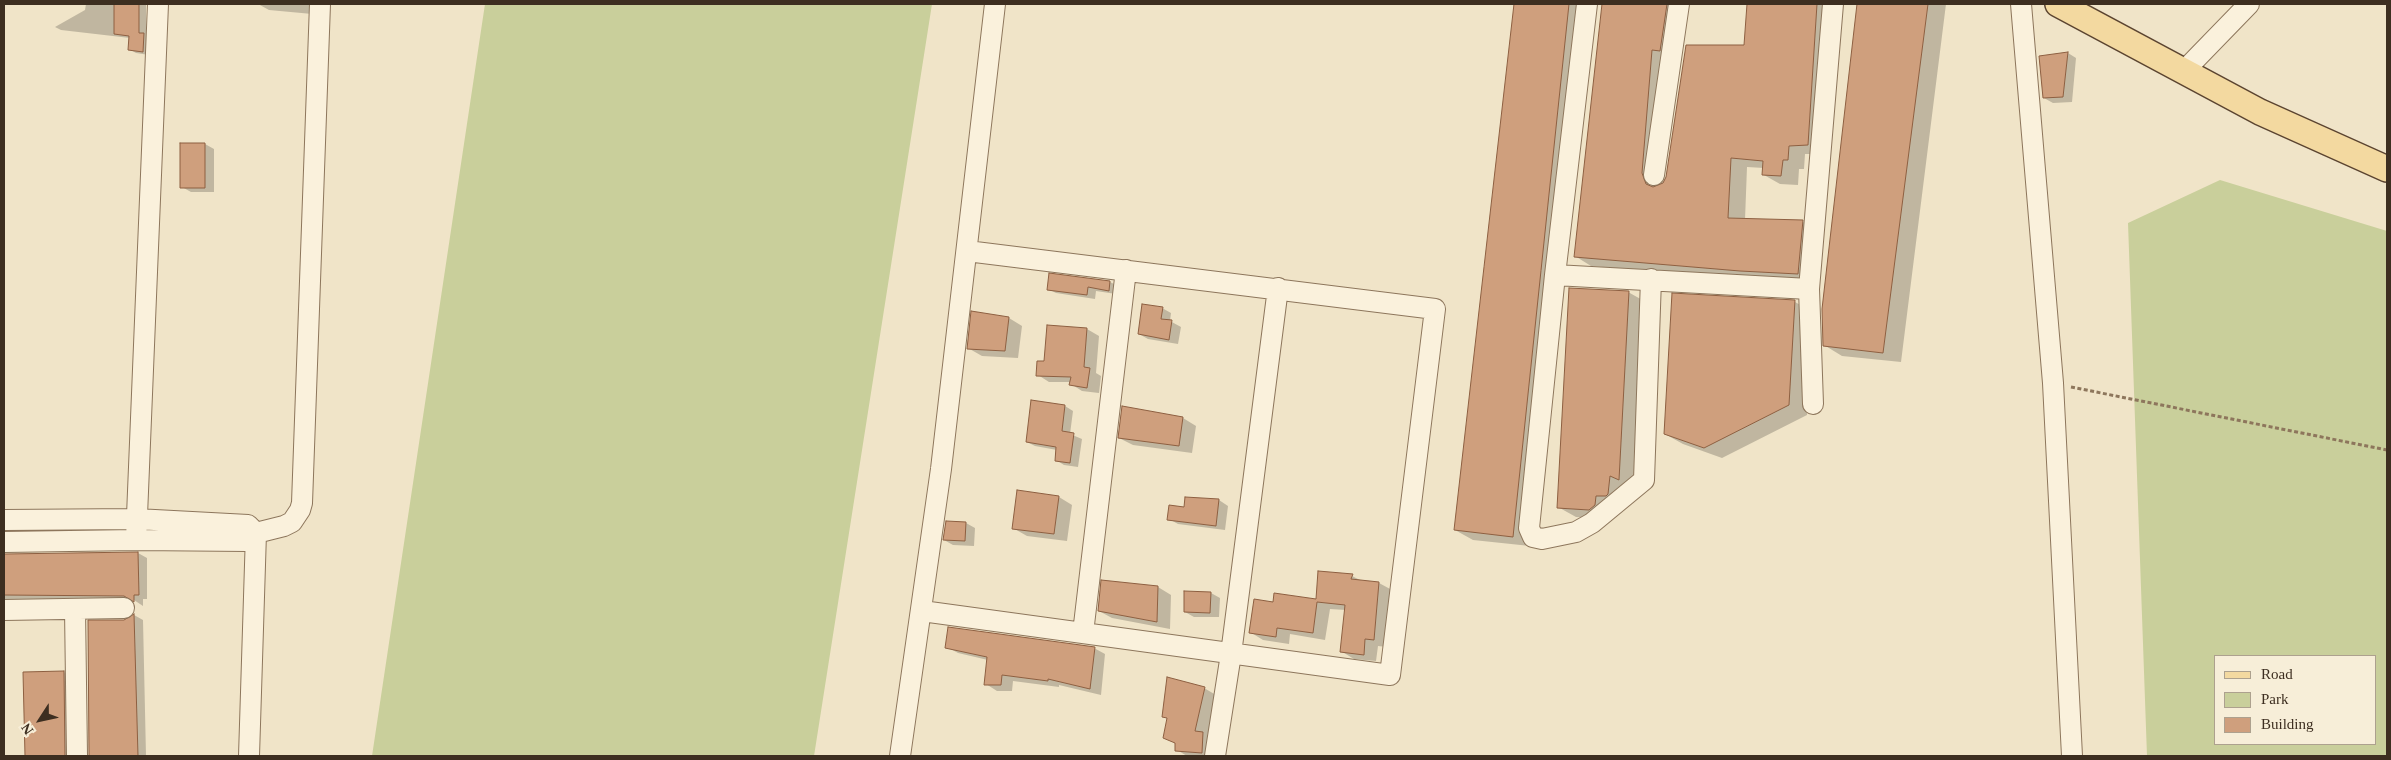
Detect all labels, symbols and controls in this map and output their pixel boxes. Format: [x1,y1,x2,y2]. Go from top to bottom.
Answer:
legend [2214,655,2376,745]
text: Road [2261,666,2293,682]
text: Park [2261,691,2289,707]
north arrow [15,695,65,745]
text: Building [2261,716,2314,732]
text: N [18,720,36,737]

